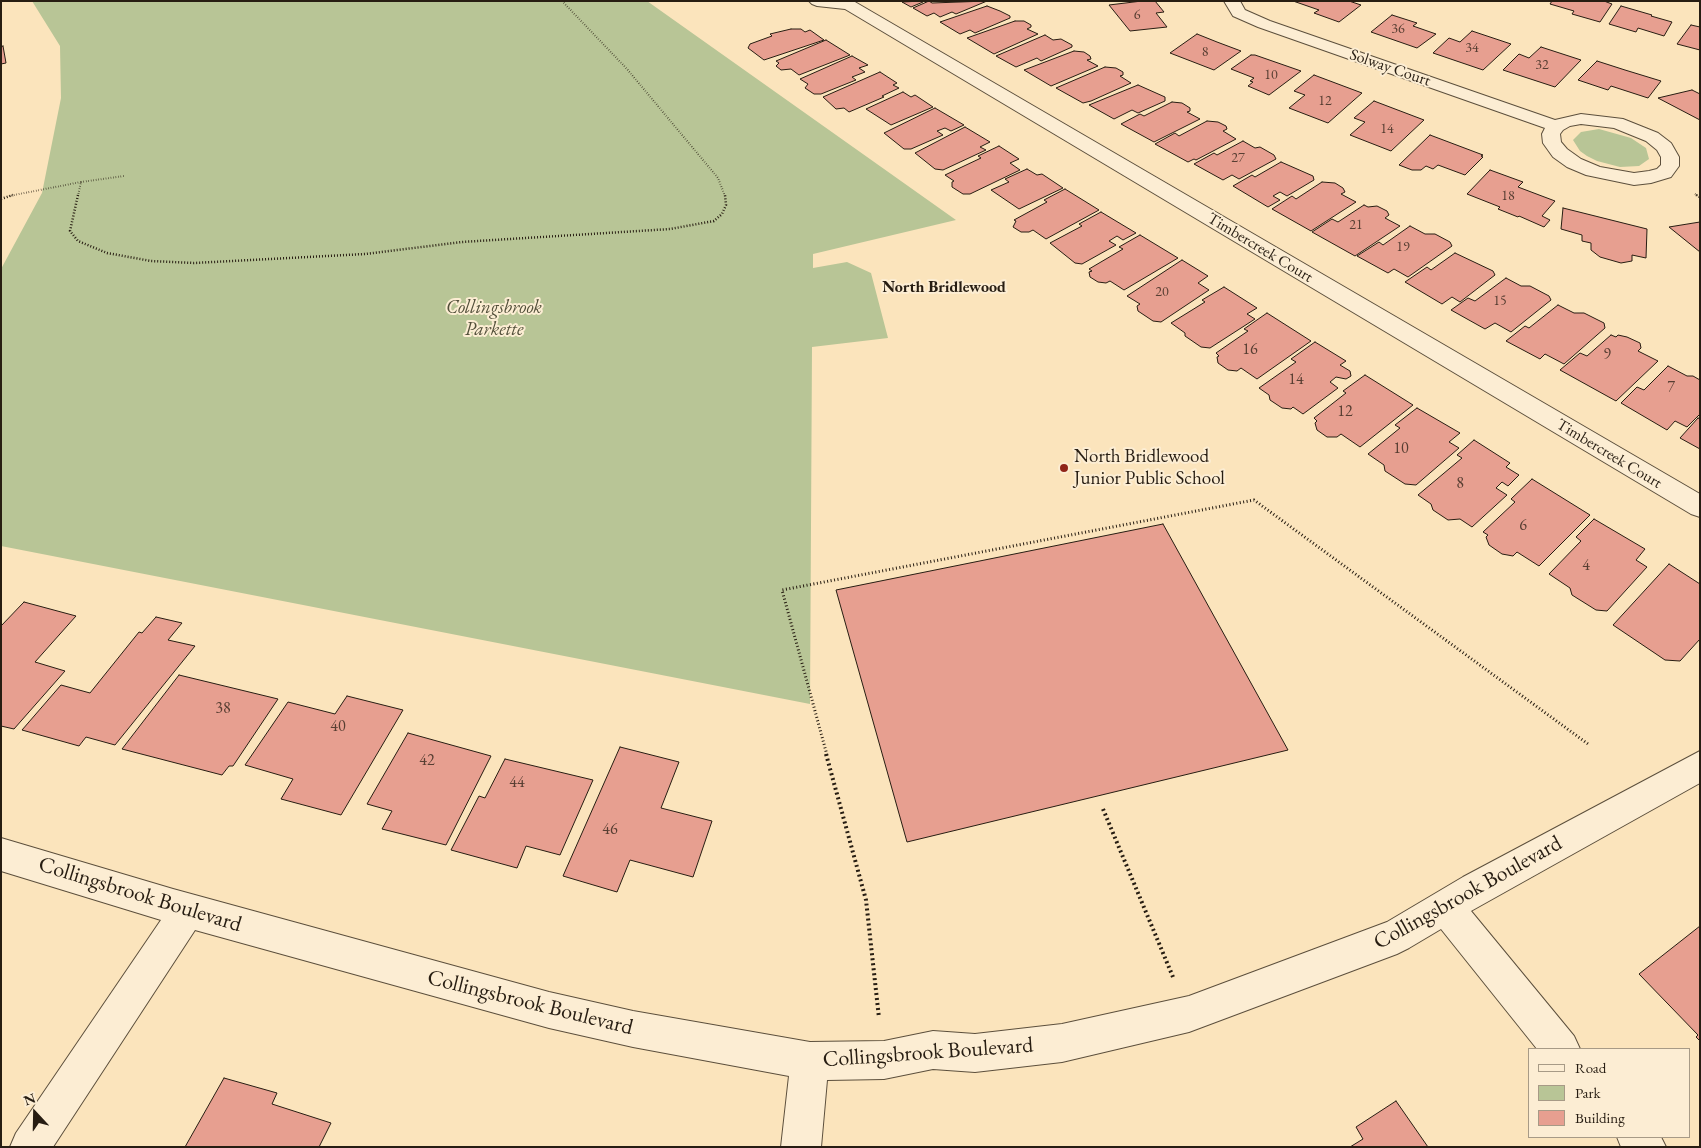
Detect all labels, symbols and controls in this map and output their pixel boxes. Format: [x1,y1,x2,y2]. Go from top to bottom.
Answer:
house number: 6 [1134,7,1140,23]
house number: 36 [1391,21,1405,37]
house number: 34 [1465,40,1479,56]
house number: 8 [1202,44,1208,60]
street label: Solway Court [1347,45,1433,91]
house number: 32 [1535,57,1549,73]
house number: 10 [1264,67,1278,83]
house number: 12 [1318,93,1332,109]
house number: 14 [1380,121,1394,137]
house number: 27 [1231,150,1245,166]
house number: 18 [1501,188,1515,204]
street label: Timbercreek Court [1204,209,1316,287]
house number: 21 [1349,217,1363,233]
house number: 19 [1396,239,1410,255]
district label: North Bridlewood [882,278,1006,298]
house number: 20 [1155,284,1169,300]
house number: 15 [1493,293,1507,309]
park label: Collingsbrook Parkette [446,297,542,341]
house number: 16 [1242,340,1258,360]
house number: 9 [1603,345,1611,365]
house number: 14 [1288,370,1304,390]
house number: 7 [1667,378,1675,398]
house number: 12 [1337,402,1353,422]
street label: Timbercreek Court [1553,415,1665,493]
house number: 10 [1393,439,1409,459]
place label: North Bridlewood Junior Public School [1074,446,1225,490]
marker: North Bridlewood Junior Public School [1058,462,1070,474]
house number: 8 [1456,474,1464,494]
house number: 6 [1519,516,1527,536]
house number: 4 [1582,556,1590,576]
house number: 38 [215,699,231,719]
house number: 40 [330,717,346,737]
house number: 42 [419,751,435,771]
house number: 44 [509,773,525,793]
house number: 46 [602,820,618,840]
street label: Collingsbrook Boulevard [1369,830,1567,956]
street label: Collingsbrook Boulevard [35,852,245,938]
street label: Collingsbrook Boulevard [424,965,636,1041]
street label: Collingsbrook Boulevard [822,1032,1034,1074]
legend [1528,1048,1691,1138]
text: Road [1575,1058,1606,1077]
text: Park [1575,1083,1601,1102]
north arrow [10,1088,60,1138]
text: N [21,1089,38,1109]
text: Building [1575,1108,1625,1127]

